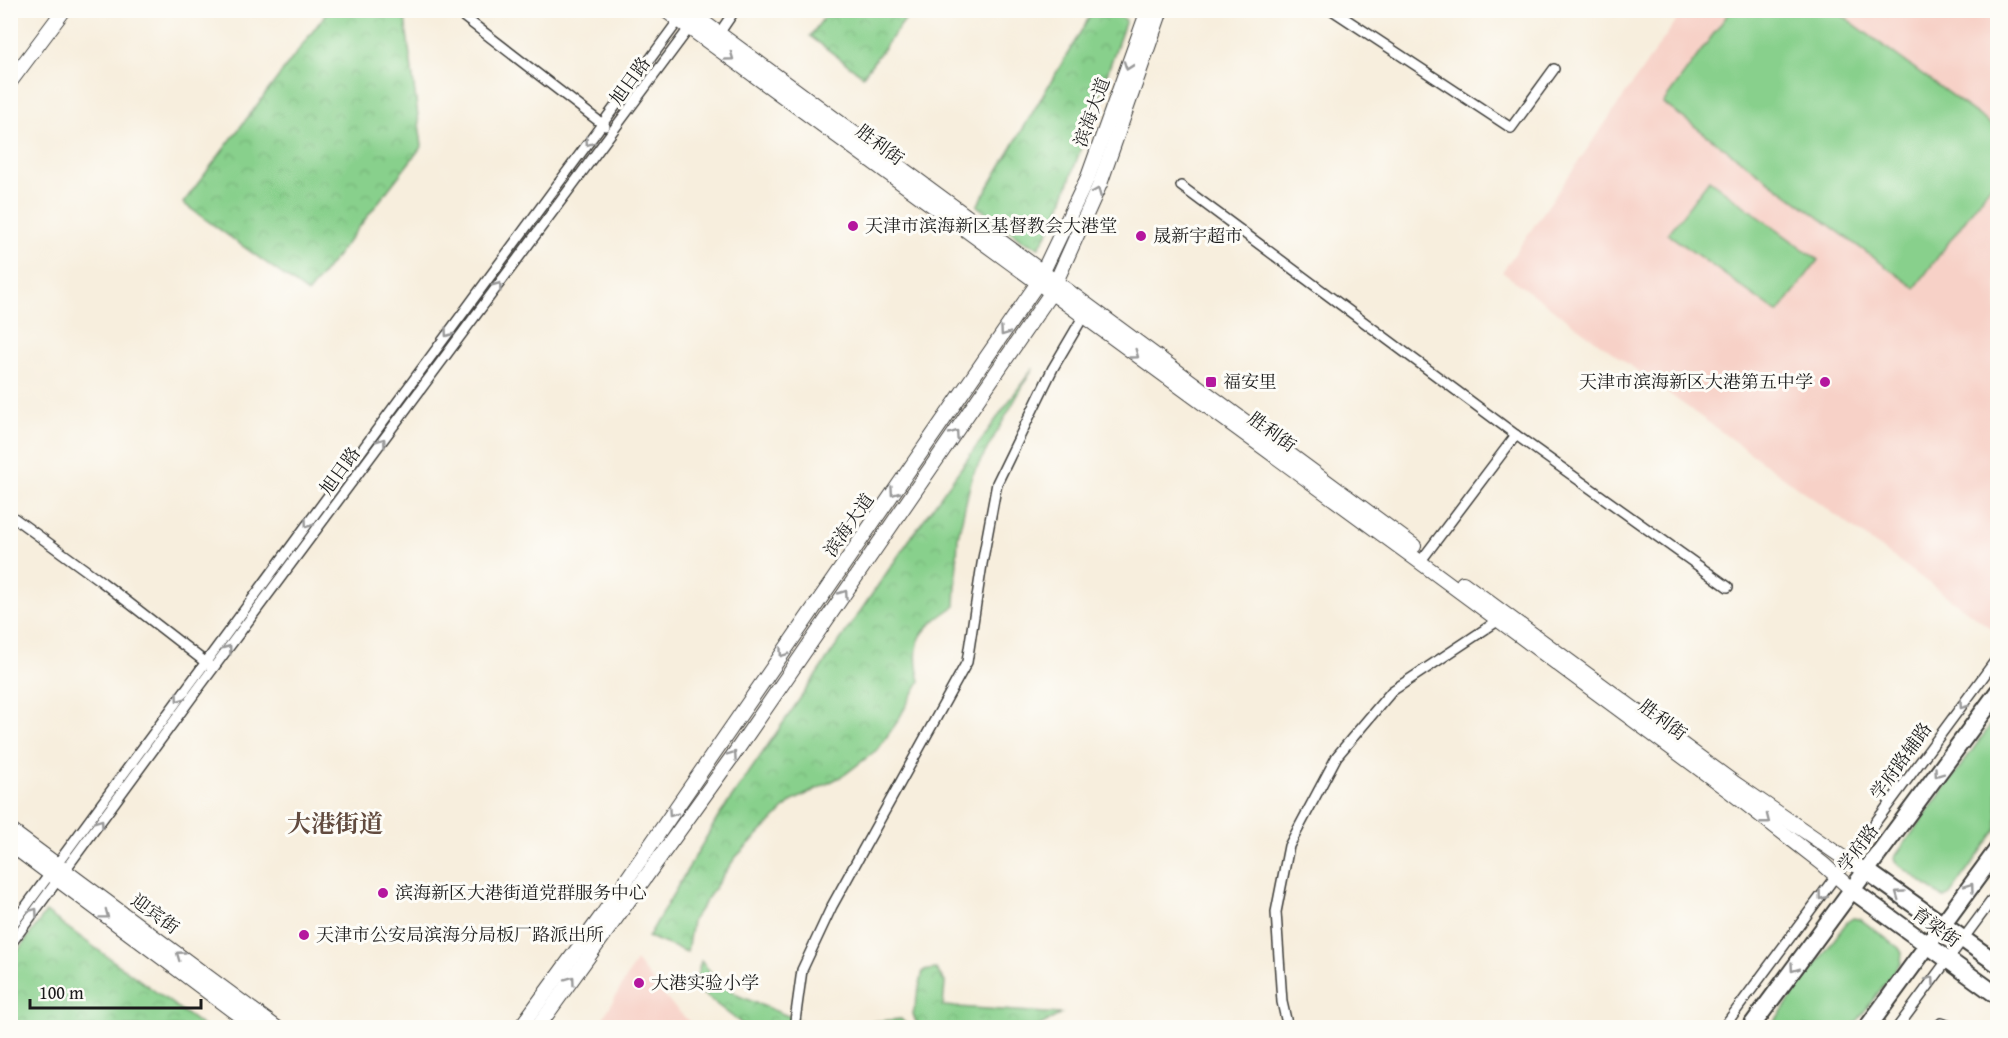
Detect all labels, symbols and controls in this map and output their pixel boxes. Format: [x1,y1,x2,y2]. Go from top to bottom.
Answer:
one-way arrow [723,50,734,61]
street label: 旭日路 [603,51,656,110]
one-way arrow [1122,60,1135,70]
street label: 滨海大道 [1067,73,1117,150]
street label: 胜利街 [851,118,910,172]
one-way arrow [585,136,596,147]
one-way arrow [1090,187,1102,198]
place label: 天津市滨海新区基督教会大港堂 [865,212,1117,239]
marker: 天津市滨海新区基督教会大港堂 [846,219,860,233]
place label: 晟新宇超市 [1153,222,1243,249]
marker: 晟新宇超市 [1134,229,1148,243]
one-way arrow [491,281,502,292]
one-way arrow [1000,325,1011,336]
one-way arrow [444,327,455,338]
one-way arrow [1129,348,1140,359]
place label: 福安里 [1223,368,1277,395]
place label: 天津市滨海新区大港第五中学 [1579,368,1813,395]
marker: 福安里 [1204,375,1218,389]
marker: 天津市滨海新区大港第五中学 [1818,375,1832,389]
street label: 胜利街 [1243,405,1302,458]
one-way arrow [948,430,959,441]
one-way arrow [375,438,386,449]
street label: 旭日路 [313,441,366,500]
one-way arrow [890,486,901,497]
street label: 滨海大道 [817,487,880,562]
one-way arrow [304,517,315,528]
one-way arrow [837,590,848,601]
one-way arrow [221,645,232,656]
one-way arrow [779,646,790,657]
one-way arrow [175,691,186,702]
street label: 胜利街 [1634,693,1693,747]
one-way arrow [1959,698,1970,709]
street label: 学府路辅路 [1863,716,1938,805]
one-way arrow [726,751,737,762]
one-way arrow [1934,766,1945,777]
district label: 大港街道 [287,806,383,841]
one-way arrow [668,807,679,818]
one-way arrow [1759,812,1770,823]
street label: 学府路 [1831,818,1885,877]
one-way arrow [93,819,104,830]
place label: 滨海新区大港街道党群服务中心 [395,879,647,906]
one-way arrow [1963,882,1974,893]
marker: 滨海新区大港街道党群服务中心 [376,886,390,900]
street label: 迎宾街 [126,887,185,940]
one-way arrow [1819,889,1830,900]
one-way arrow [1894,890,1905,901]
street label: 育梁街 [1907,900,1966,953]
one-way arrow [99,907,110,918]
one-way arrow [27,908,38,919]
place label: 天津市公安局滨海分局板厂路派出所 [316,921,604,948]
marker: 天津市公安局滨海分局板厂路派出所 [297,928,311,942]
one-way arrow [175,951,186,962]
one-way arrow [1790,961,1801,972]
place label: 大港实验小学 [651,969,759,996]
scale bar [30,972,201,1010]
one-way arrow [564,976,575,987]
marker: 大港实验小学 [632,976,646,990]
one-way arrow [1924,976,1935,987]
text: 100 m [39,979,84,1006]

